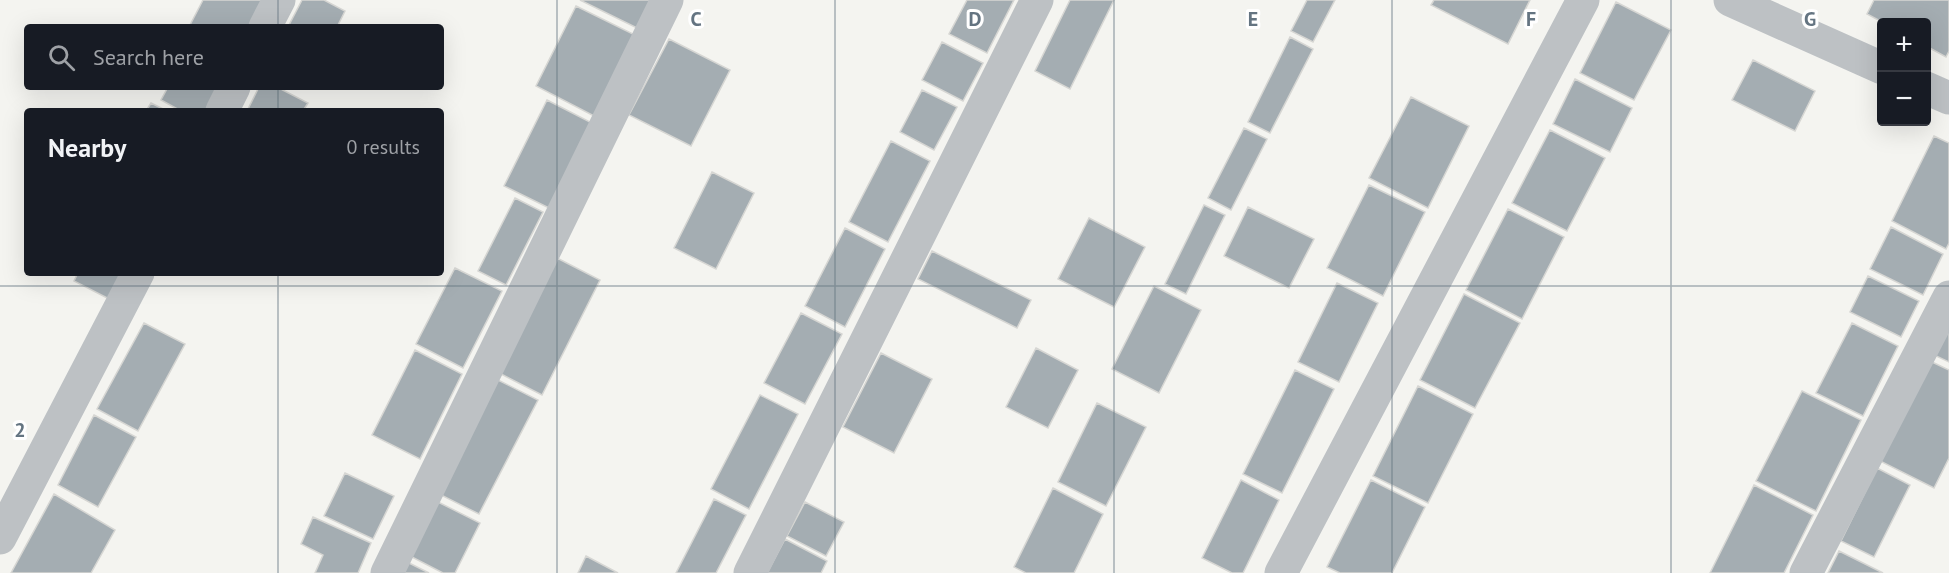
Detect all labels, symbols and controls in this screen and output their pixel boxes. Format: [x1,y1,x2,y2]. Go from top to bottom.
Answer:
text: C [690,6,702,32]
text: D [969,6,982,32]
text: E [1248,6,1258,32]
text: F [1526,6,1536,32]
text: G [1804,6,1816,32]
map controls [1877,18,1931,126]
button: + [1877,18,1931,72]
search box [24,24,444,90]
icon: search [45,41,78,74]
text: Search here [93,43,204,71]
button: − [1877,72,1931,126]
text: Nearby [48,131,126,164]
text: 0 results [347,134,420,160]
text: 2 [14,417,26,443]

